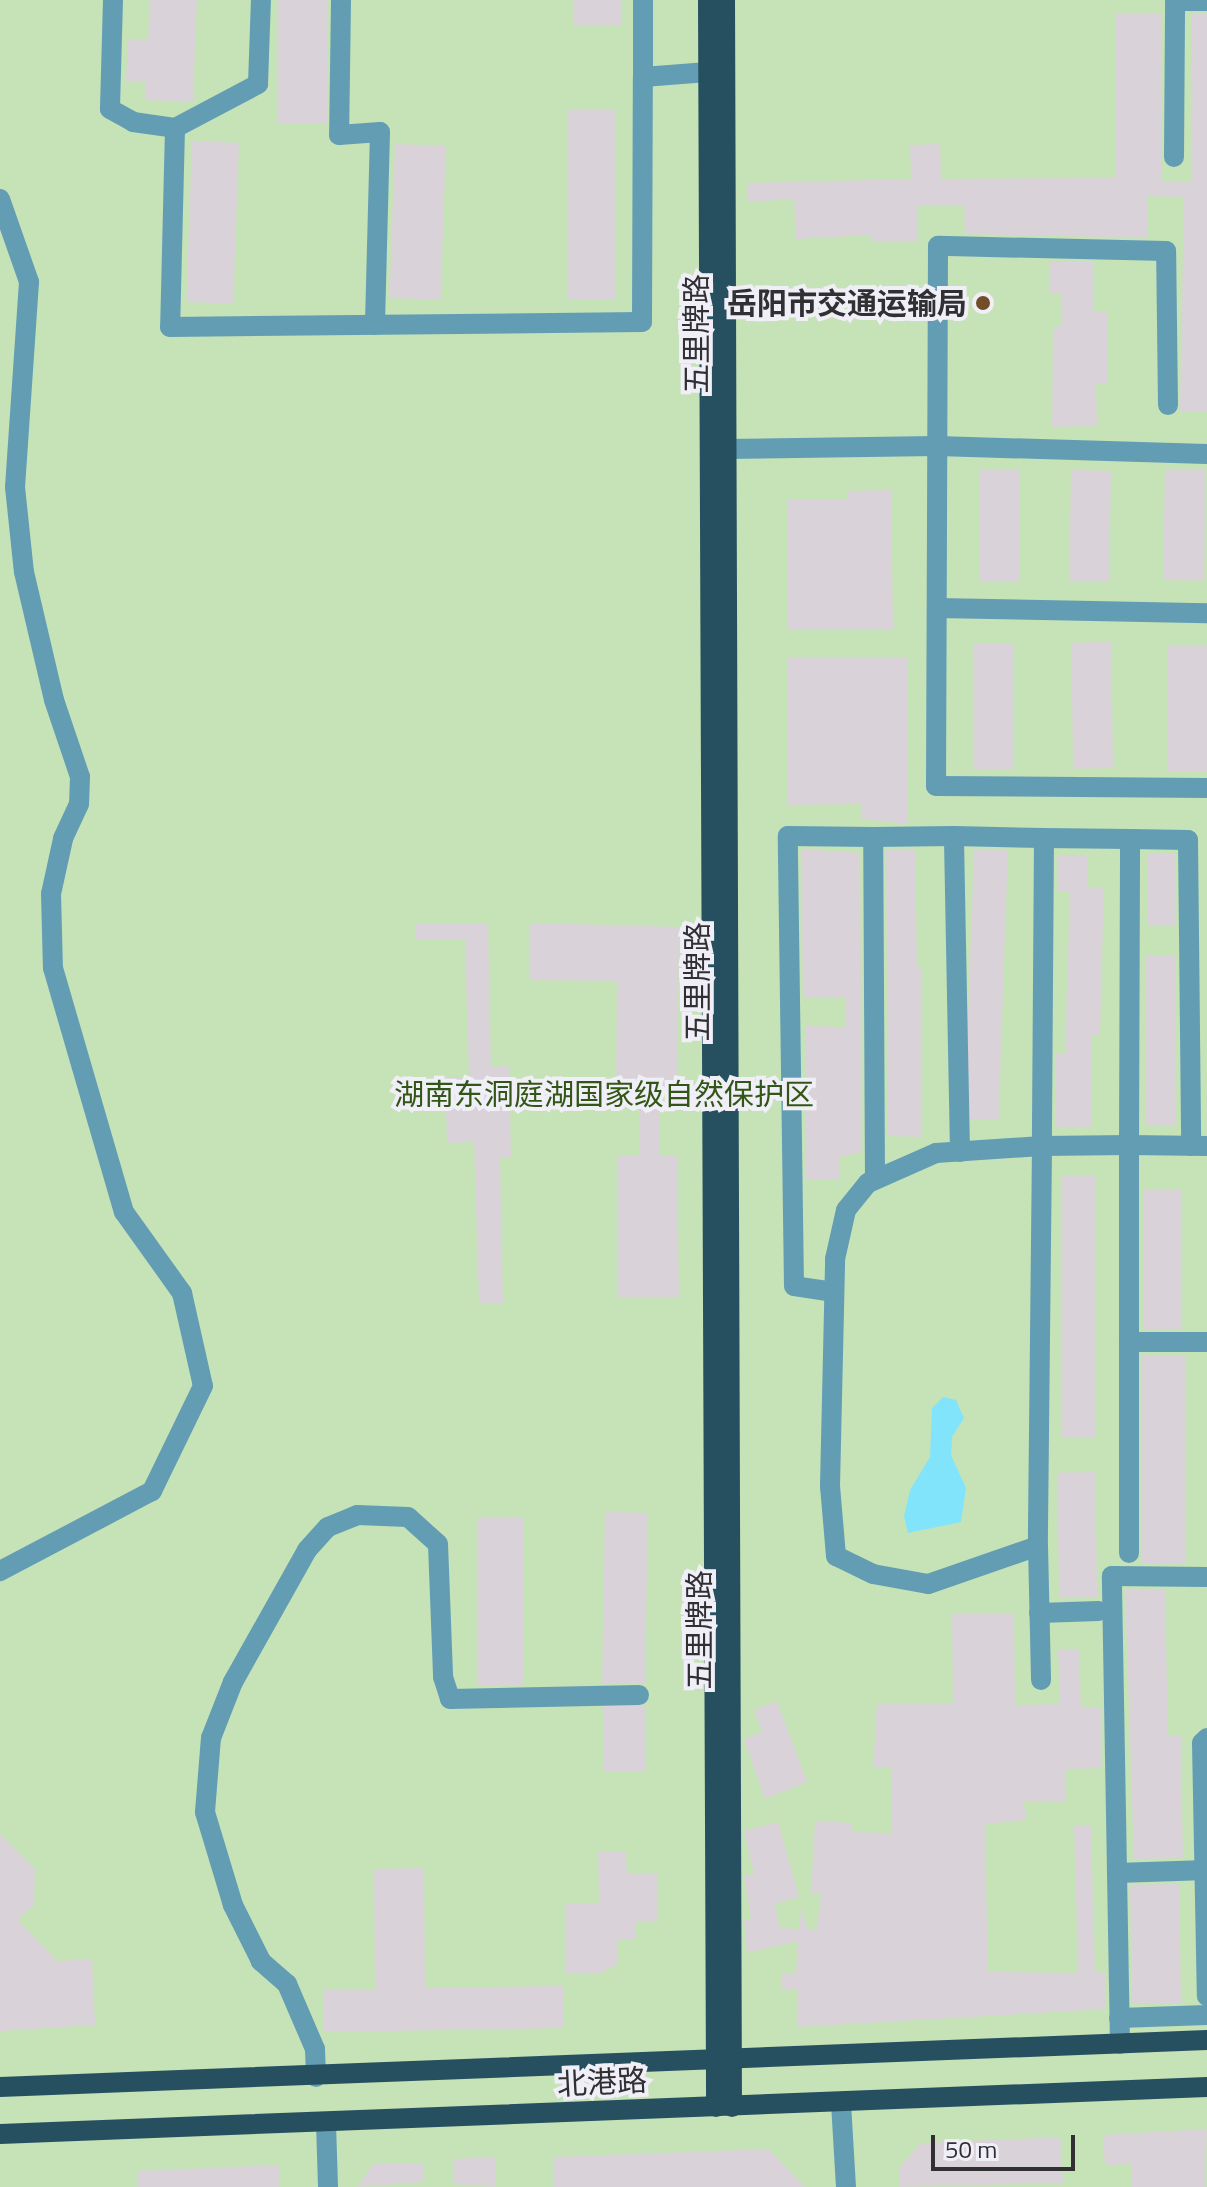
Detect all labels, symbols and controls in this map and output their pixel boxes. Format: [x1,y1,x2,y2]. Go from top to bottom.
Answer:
street label: 五里牌路 [678,274,714,394]
place label: 岳阳市交通运输局 [727,285,967,321]
marker: 岳阳市交通运输局 [974,294,992,312]
street label: 五里牌路 [679,922,715,1042]
park label: 湖南东洞庭湖国家级自然保护区 [394,1076,814,1112]
street label: 五里牌路 [681,1570,717,1690]
street label: 北港路 [556,2062,648,2102]
scale bar [935,2119,1079,2169]
text: 50 m [945,2131,997,2167]

